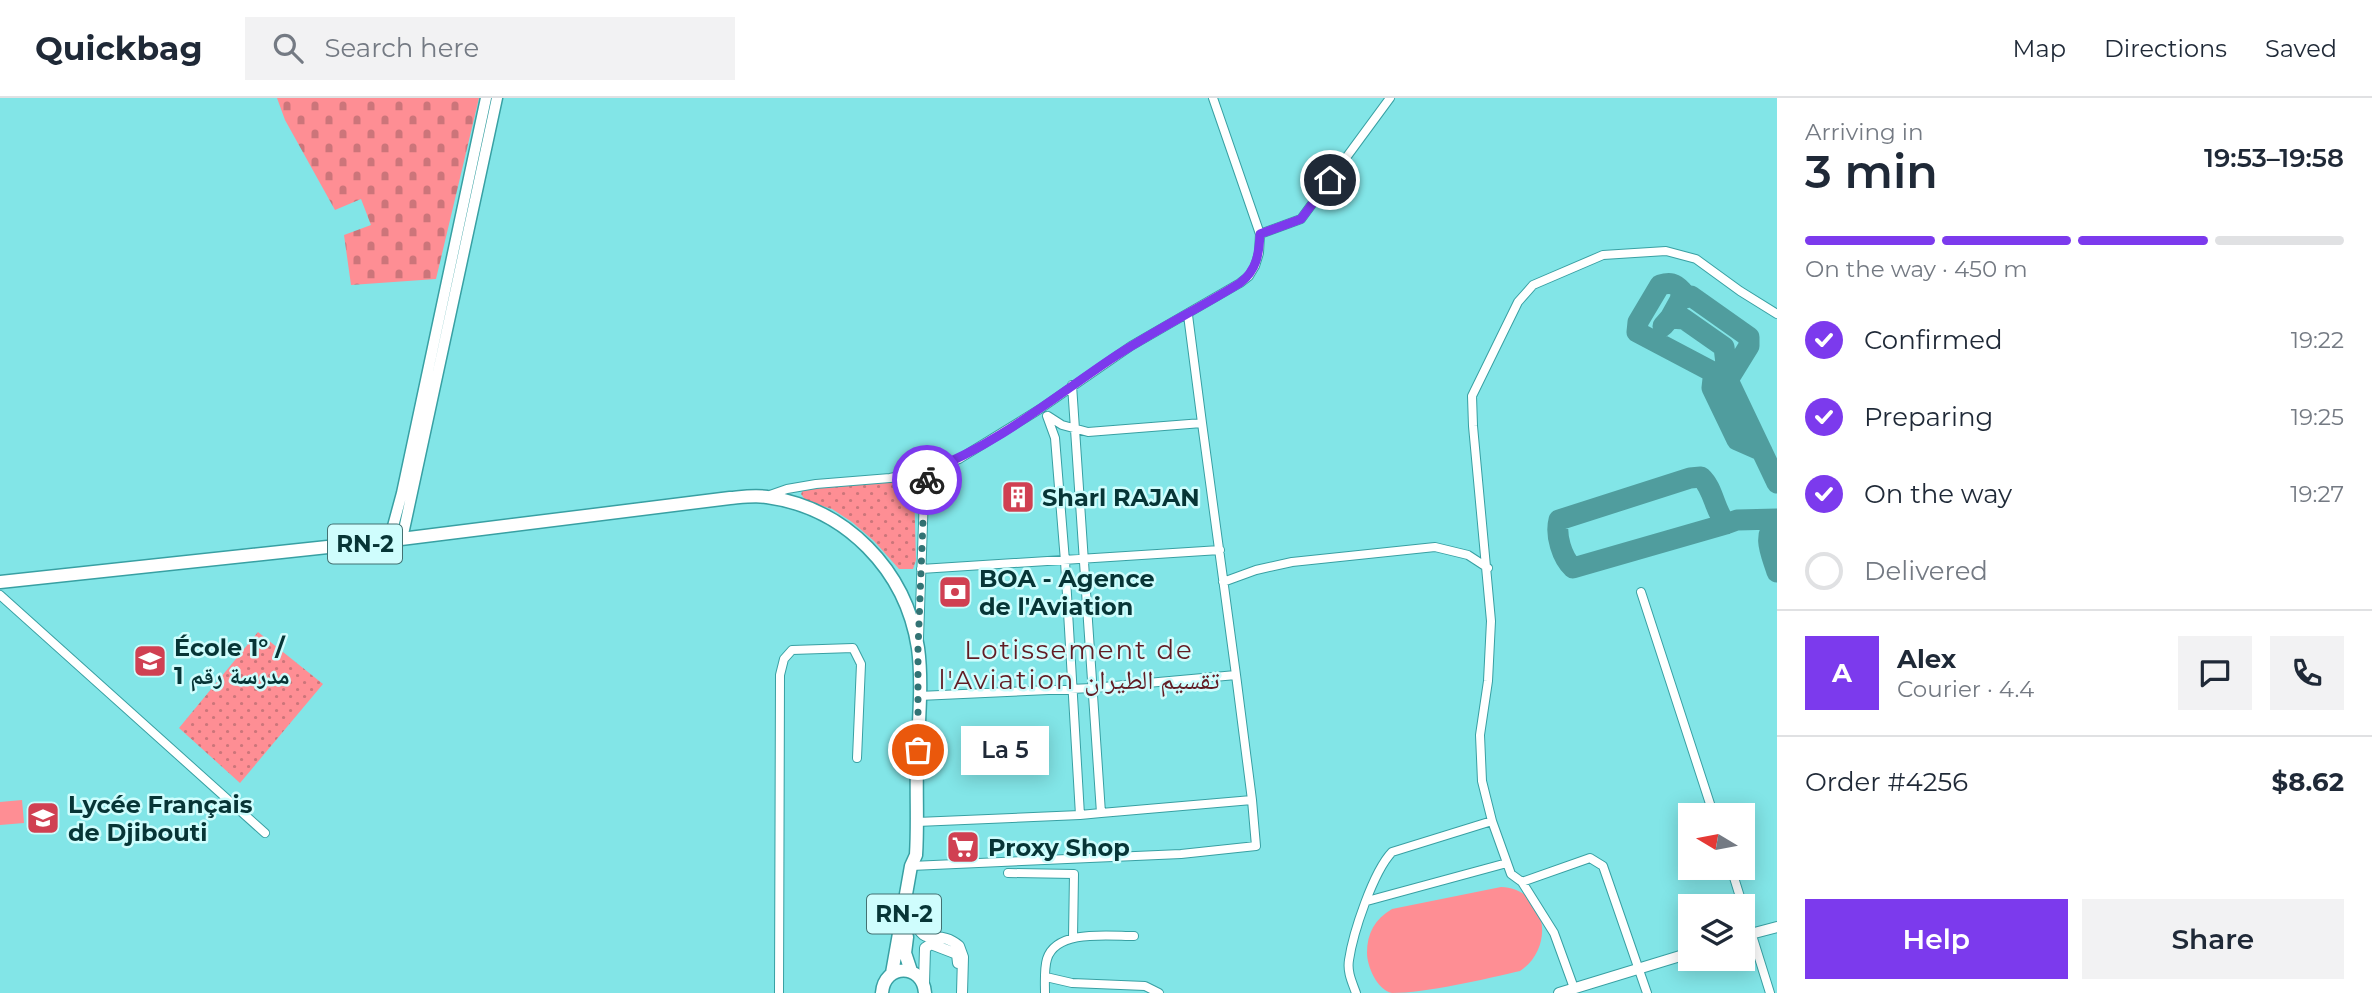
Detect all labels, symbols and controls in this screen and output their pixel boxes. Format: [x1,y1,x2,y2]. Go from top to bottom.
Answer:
search box [245,17,735,80]
text: Quickbag [35,28,203,68]
icon: search [269,29,307,67]
text: Search here [325,32,479,64]
text: Map [2013,34,2066,63]
text: Directions [2104,34,2227,63]
text: Saved [2265,34,2337,63]
text: Arriving in [1805,118,1924,146]
text: 19:53–19:58 [2204,142,2344,174]
text: 3 min [1805,143,1938,200]
pin [1300,150,1360,210]
icon: home [1311,161,1349,199]
text: On the way · 450 m [1805,255,2028,283]
icon: check [1805,321,1843,359]
text: Confirmed [1864,324,2003,356]
text: 19:22 [2291,326,2344,354]
icon: check [1805,398,1843,436]
text: Preparing [1864,401,1993,433]
text: 19:25 [2291,403,2344,431]
courier [892,445,962,515]
icon: bike [908,461,946,499]
icon: check [1805,475,1843,513]
building icon: Sharl RAJAN [999,478,1037,516]
text: On the way [1864,478,2012,510]
text: 19:27 [2290,480,2344,508]
place label: Sharl RAJAN [1042,483,1200,512]
road number: RN-2 [328,524,402,564]
text: Delivered [1864,555,1988,587]
place label: BOA - Agence de l'Aviation [979,564,1155,621]
bank icon: BOA - Agence de l'Aviation [936,573,974,611]
place label: École 1° / مدرسة رقم 1 [174,633,290,692]
district label: Lotissement de l'Aviation تقسيم الطيران [938,634,1220,697]
button: chat [2178,636,2252,710]
button: phone [2270,636,2344,710]
school or university icon: École 1° / مدرسة رقم 1 [131,642,169,680]
text: Alex [1897,643,1956,675]
text: A [1832,657,1852,689]
text: Courier · 4.4 [1897,675,2034,703]
pin [888,720,948,780]
callout: La 5 [960,726,1048,774]
icon: bag [899,731,937,769]
text: La 5 [981,736,1029,764]
text: Order #4256 [1805,766,1968,798]
text: $8.62 [2272,766,2344,798]
place label: Lycée Français de Djibouti [68,790,253,847]
school or university icon: Lycée Français de Djibouti [24,799,62,837]
north arrow [1678,803,1755,880]
map controls [1678,803,1755,971]
supermarket icon: Proxy Shop [944,828,982,866]
place label: Proxy Shop [988,833,1130,862]
road number: RN-2 [867,894,941,934]
button: layers [1678,894,1755,971]
button: Help [1805,899,2068,979]
button: Share [2082,899,2344,979]

